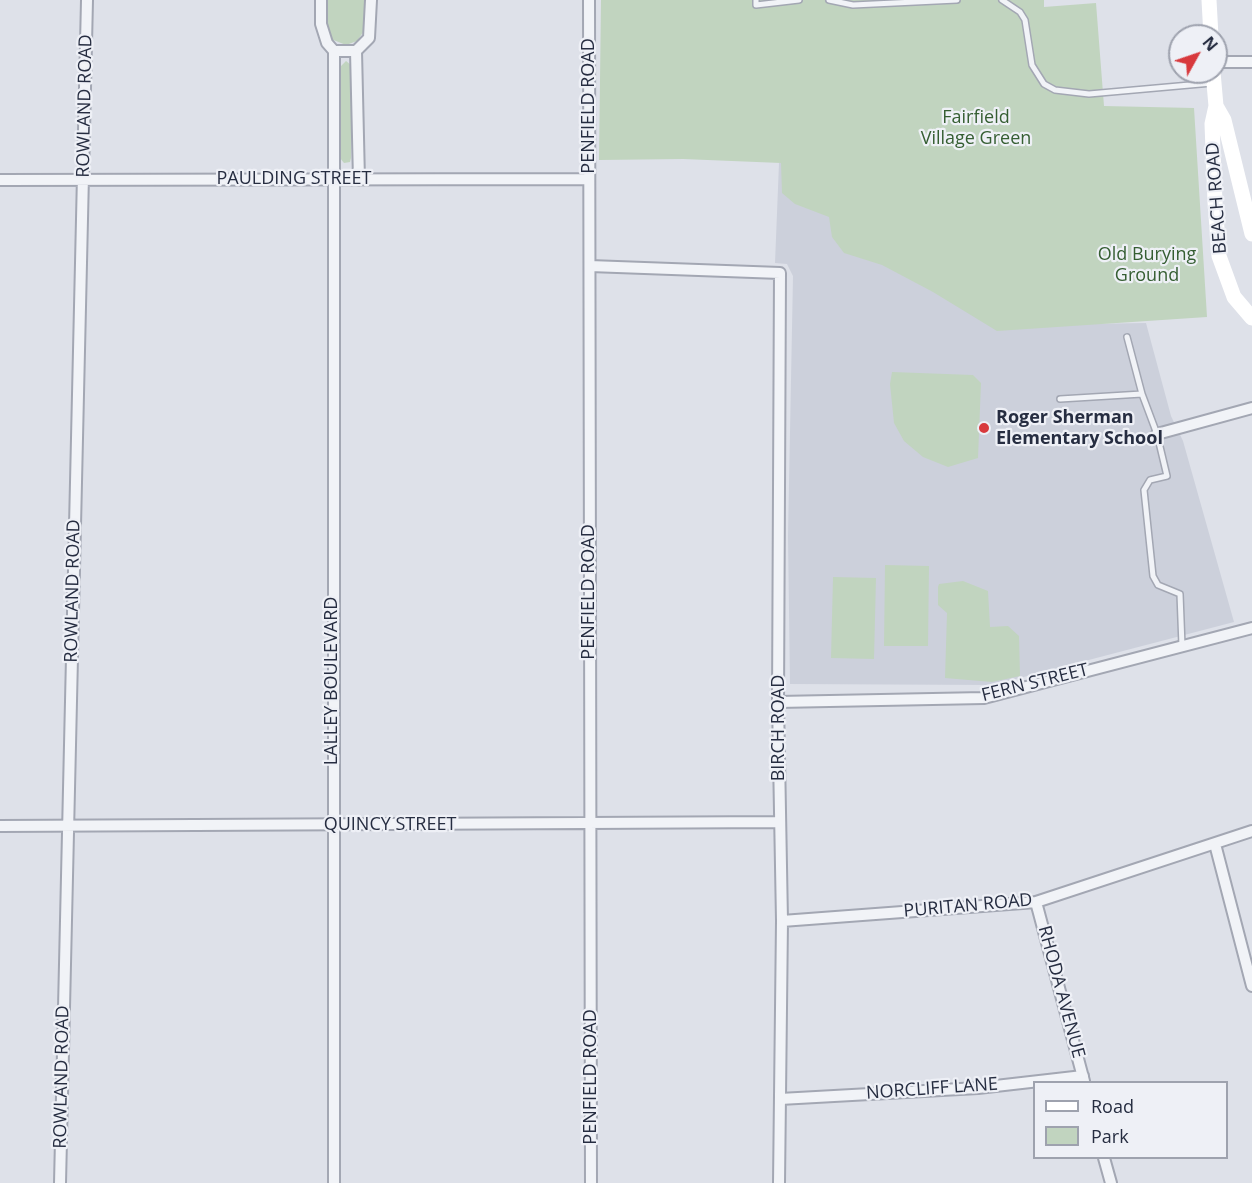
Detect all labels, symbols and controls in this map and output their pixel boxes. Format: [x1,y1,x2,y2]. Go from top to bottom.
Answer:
north arrow [1168,24,1228,84]
text: N [1198,32,1223,56]
street label: ROWLAND ROAD [73,34,97,178]
street label: PENFIELD ROAD [578,38,600,174]
park label: Fairfield Village Green [921,107,1031,150]
street label: BEACH ROAD [1202,141,1232,255]
street label: PAULDING STREET [217,168,371,190]
park label: Old Burying Ground [1098,244,1196,286]
place label: Roger Sherman Elementary School [996,407,1163,450]
marker: Roger Sherman Elementary School [977,421,991,435]
street label: ROWLAND ROAD [61,519,85,663]
street label: PENFIELD ROAD [578,524,600,660]
street label: LALLEY BOULEVARD [321,597,343,765]
street label: FERN STREET [979,659,1091,707]
street label: BIRCH ROAD [768,675,790,781]
street label: QUINCY STREET [324,814,456,836]
street label: PURITAN ROAD [903,890,1033,922]
street label: RHODA AVENUE [1033,923,1089,1061]
street label: ROWLAND ROAD [50,1005,74,1149]
street label: PENFIELD ROAD [580,1009,602,1145]
street label: NORCLIFF LANE [865,1074,999,1104]
legend [1033,1081,1228,1159]
text: Road [1091,1094,1134,1118]
text: Park [1091,1124,1129,1148]

